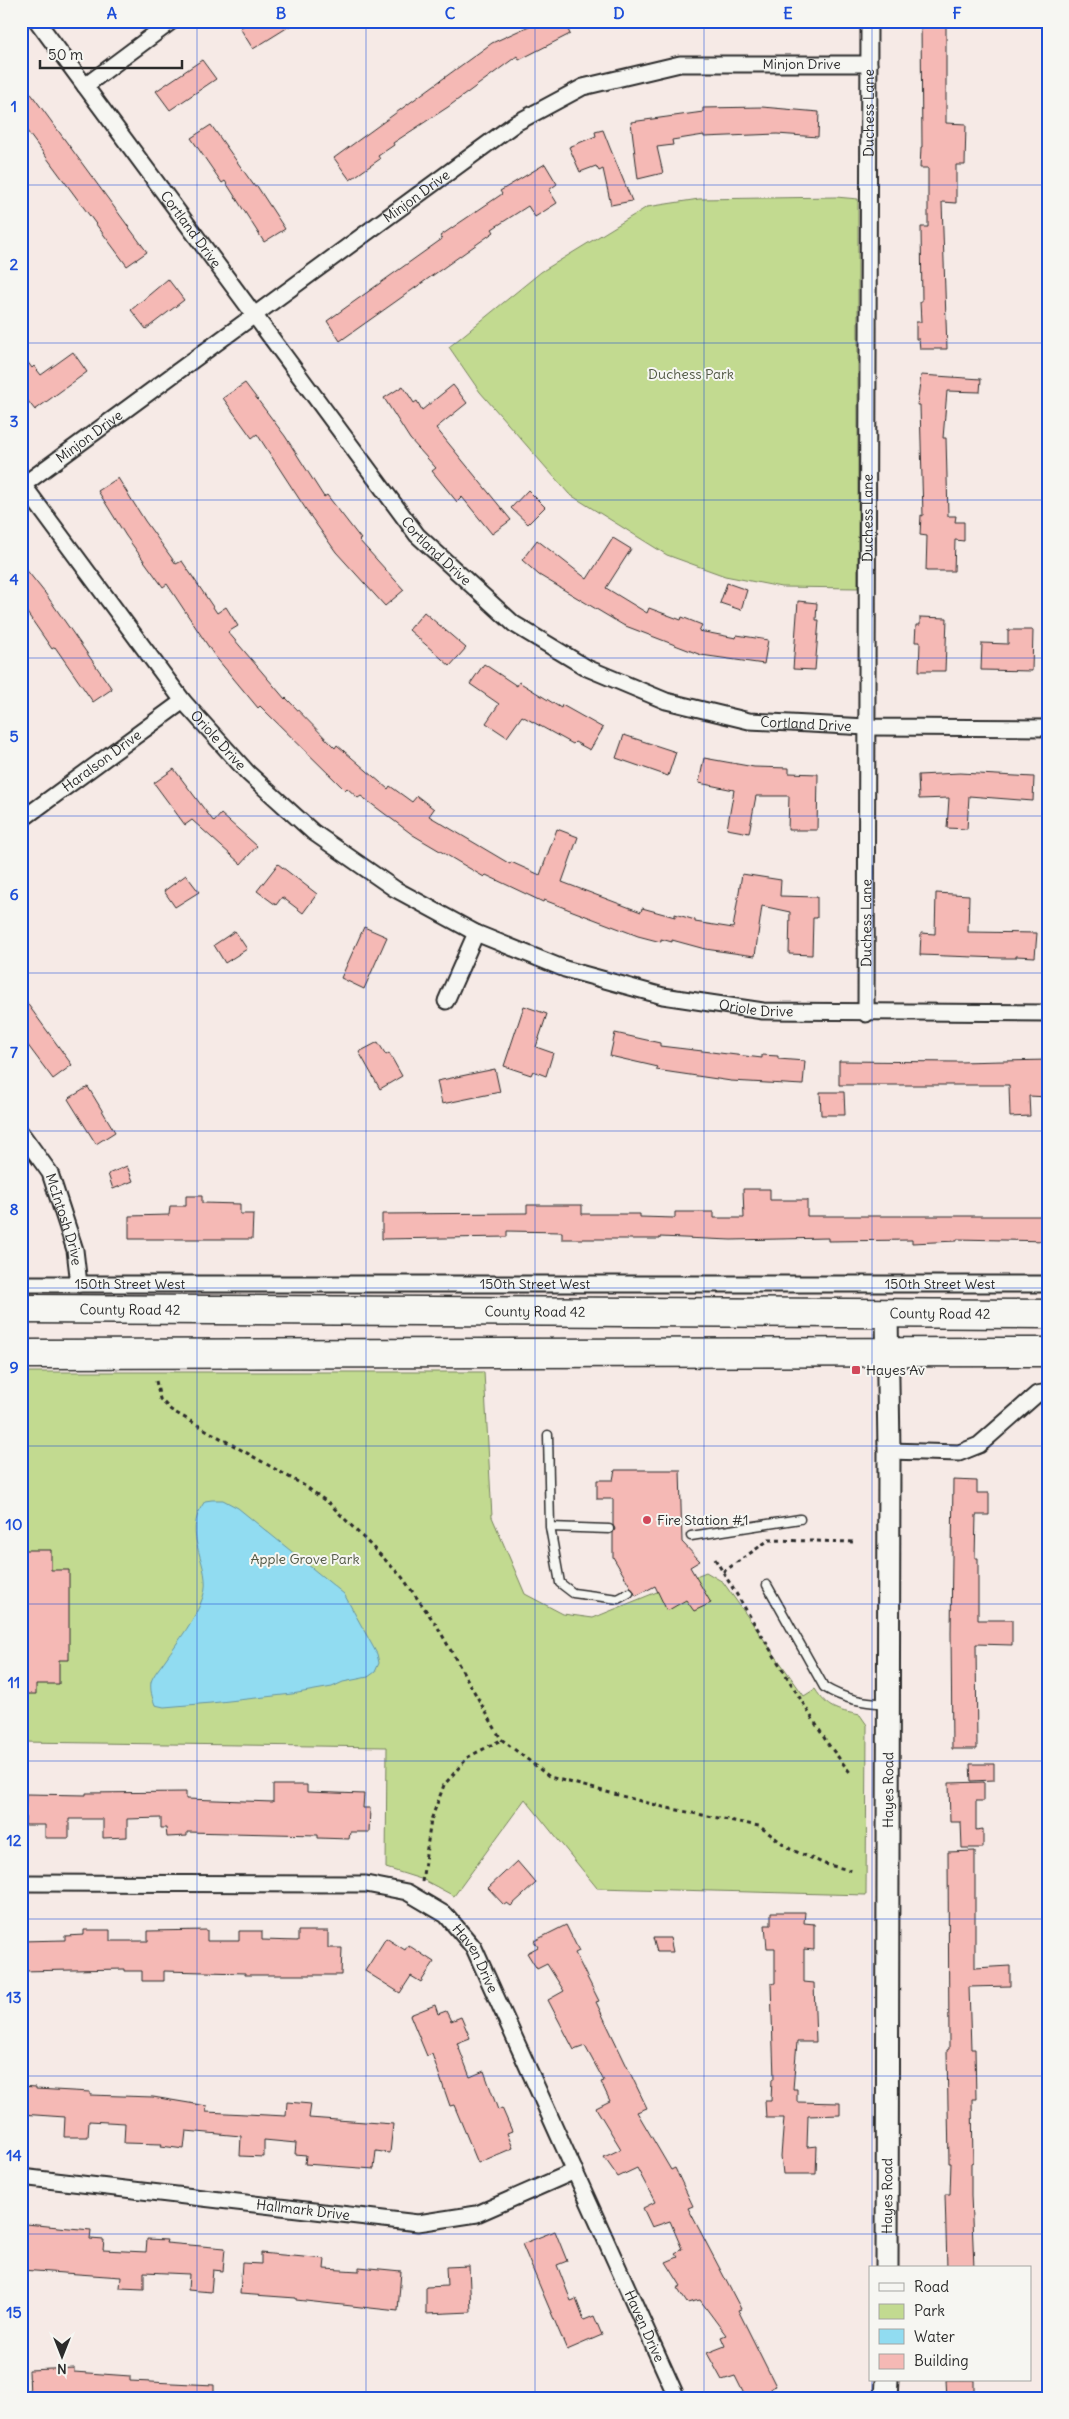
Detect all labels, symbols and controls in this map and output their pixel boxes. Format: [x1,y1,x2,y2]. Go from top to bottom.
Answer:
text: A [107,3,117,23]
text: B [276,3,287,23]
text: C [445,3,456,23]
text: D [613,3,625,23]
text: E [783,3,793,23]
text: F [952,3,962,23]
scale bar [40,38,182,70]
text: 50 m [48,45,83,64]
street label: Minjon Drive [763,55,841,73]
street label: Duchess Lane [860,69,878,157]
text: 1 [11,96,17,116]
street label: Minjon Drive [380,166,453,227]
street label: Cortland Drive [157,187,225,271]
text: 2 [10,254,19,274]
park label: Duchess Park [648,365,734,383]
street label: Minjon Drive [52,406,126,467]
text: 3 [9,411,19,431]
street label: Duchess Lane [858,474,877,562]
street label: Cortland Drive [397,513,475,589]
text: 4 [9,569,19,589]
street label: Oriole Drive [187,706,250,774]
street label: Cortland Drive [760,713,852,735]
text: 5 [9,726,19,746]
street label: Haralson Drive [59,726,145,796]
street label: Duchess Lane [857,879,875,967]
text: 6 [9,884,19,904]
street label: Oriole Drive [718,996,793,1020]
text: 7 [10,1042,18,1062]
street label: McIntosh Drive [42,1171,86,1266]
text: 8 [9,1199,19,1219]
street label: 150th Street West [75,1275,186,1293]
street label: 150th Street West [480,1275,591,1293]
street label: 150th Street West [885,1275,996,1293]
street label: County Road 42 [79,1300,181,1319]
street label: County Road 42 [484,1302,586,1321]
street label: County Road 42 [889,1304,991,1323]
text: 9 [9,1357,19,1377]
place label: Hayes Av [866,1361,925,1379]
marker: Hayes Av [850,1364,862,1376]
place label: Fire Station #1 [657,1511,748,1529]
text: 10 [6,1514,22,1534]
marker: Fire Station #1 [641,1514,653,1526]
park label: Apple Grove Park [250,1550,360,1568]
text: 11 [8,1672,20,1692]
street label: Hayes Road [879,1752,897,1828]
text: 12 [6,1830,22,1850]
street label: Haven Drive [448,1920,502,1996]
text: 13 [6,1987,22,2007]
text: 14 [6,2145,22,2165]
street label: Hayes Road [878,2158,896,2234]
street label: Hallmark Drive [255,2195,351,2224]
legend [869,2266,1032,2382]
text: Road [914,2277,949,2296]
street label: Haven Drive [620,2287,669,2365]
text: Park [914,2301,945,2320]
text: 15 [6,2302,22,2322]
text: Water [914,2327,955,2346]
north arrow [38,2332,88,2382]
text: Building [914,2351,969,2370]
text: N [57,2360,67,2378]

